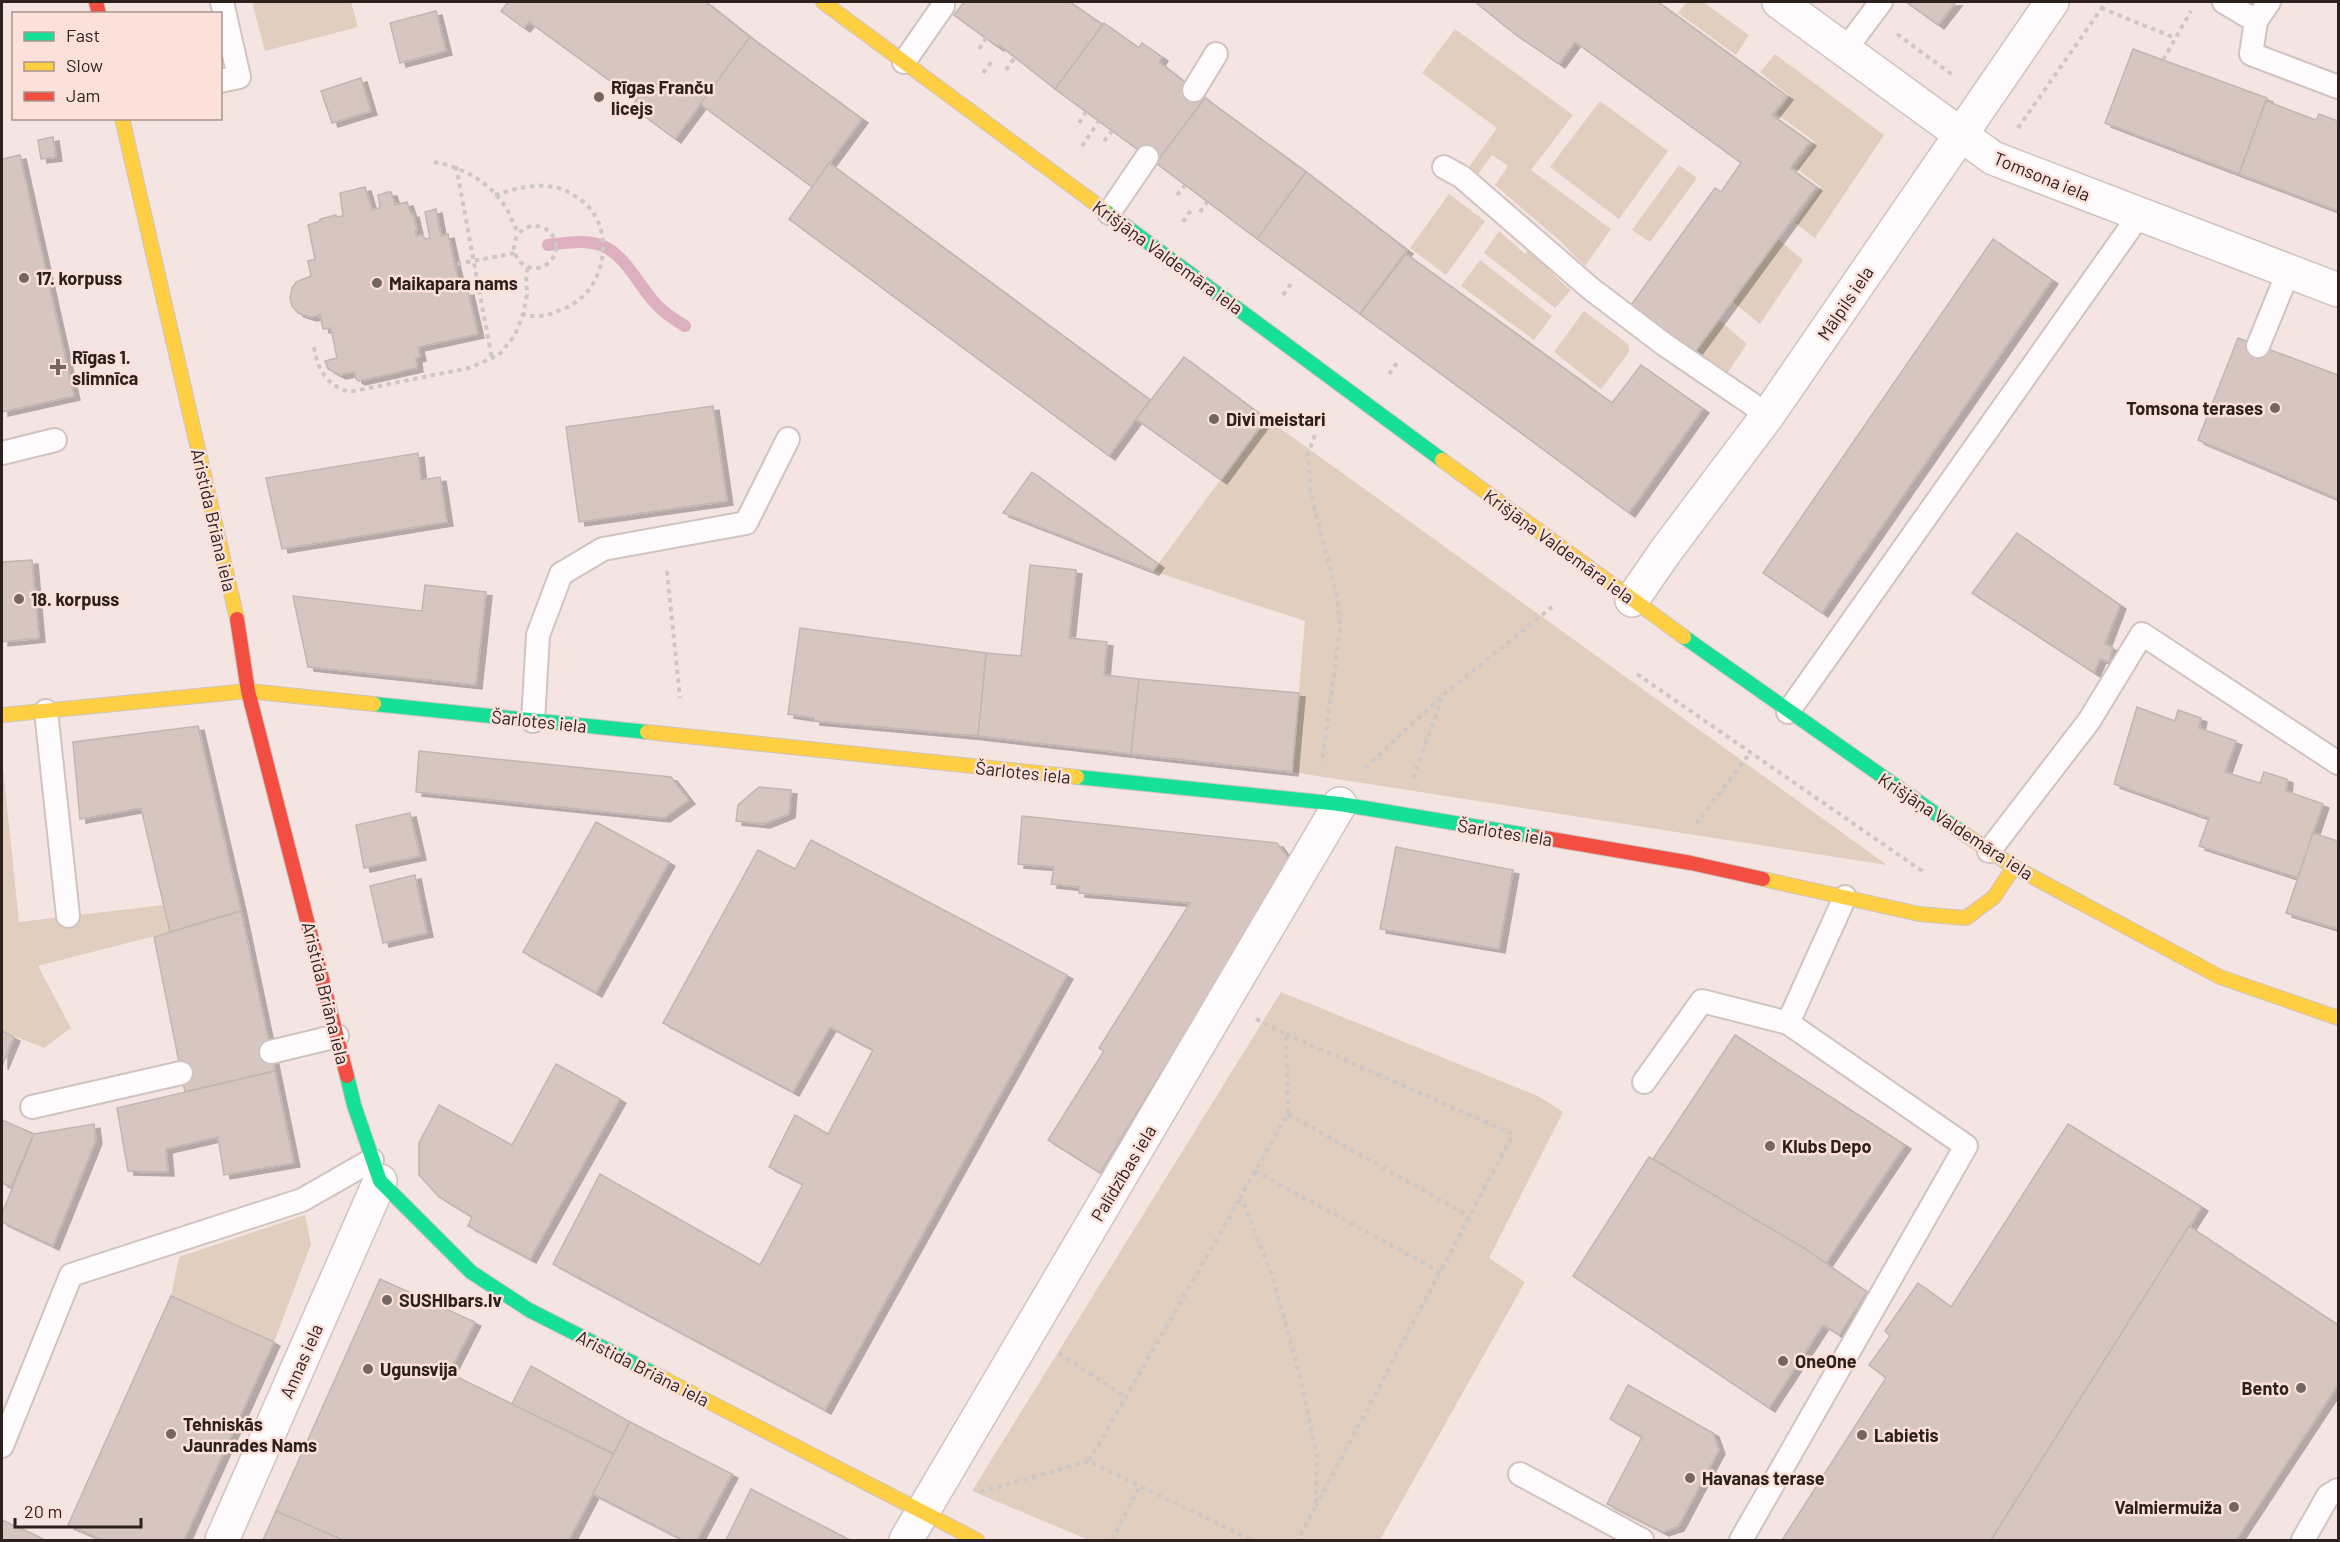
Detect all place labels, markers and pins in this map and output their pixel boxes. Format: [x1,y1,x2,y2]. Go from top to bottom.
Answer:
place label: Rīgas Franču licejs [611,76,714,119]
marker: Rīgas Franču licejs [592,90,606,104]
place label: 17. korpuss [36,267,122,289]
marker: 17. korpuss [17,271,31,285]
place label: Maikapara nams [389,272,518,294]
marker: Maikapara nams [370,276,384,290]
place label: Rīgas 1. slimnīca [72,346,138,389]
marker: Rīgas 1. slimnīca [49,358,67,376]
place label: Tomsona terases [2126,397,2263,419]
marker: Tomsona terases [2268,401,2282,415]
place label: Divi meistari [1226,408,1326,430]
marker: Divi meistari [1207,412,1221,426]
place label: 18. korpuss [31,588,119,610]
marker: 18. korpuss [12,592,26,606]
place label: Klubs Depo [1782,1135,1871,1157]
marker: Klubs Depo [1763,1139,1777,1153]
place label: SUSHIbars.lv [399,1289,502,1311]
marker: SUSHIbars.lv [380,1293,394,1307]
place label: OneOne [1795,1350,1857,1372]
marker: OneOne [1776,1354,1790,1368]
place label: Ugunsvija [380,1358,457,1380]
marker: Ugunsvija [361,1362,375,1376]
place label: Bento [2241,1377,2289,1399]
marker: Bento [2294,1381,2308,1395]
place label: Tehniskās Jaunrades Nams [183,1413,317,1456]
place label: Labietis [1874,1424,1939,1446]
marker: Tehniskās Jaunrades Nams [164,1427,178,1441]
marker: Labietis [1855,1428,1869,1442]
place label: Havanas terase [1702,1467,1825,1489]
marker: Havanas terase [1683,1471,1697,1485]
place label: Valmiermuiža [2114,1496,2222,1518]
marker: Valmiermuiža [2227,1500,2241,1514]

